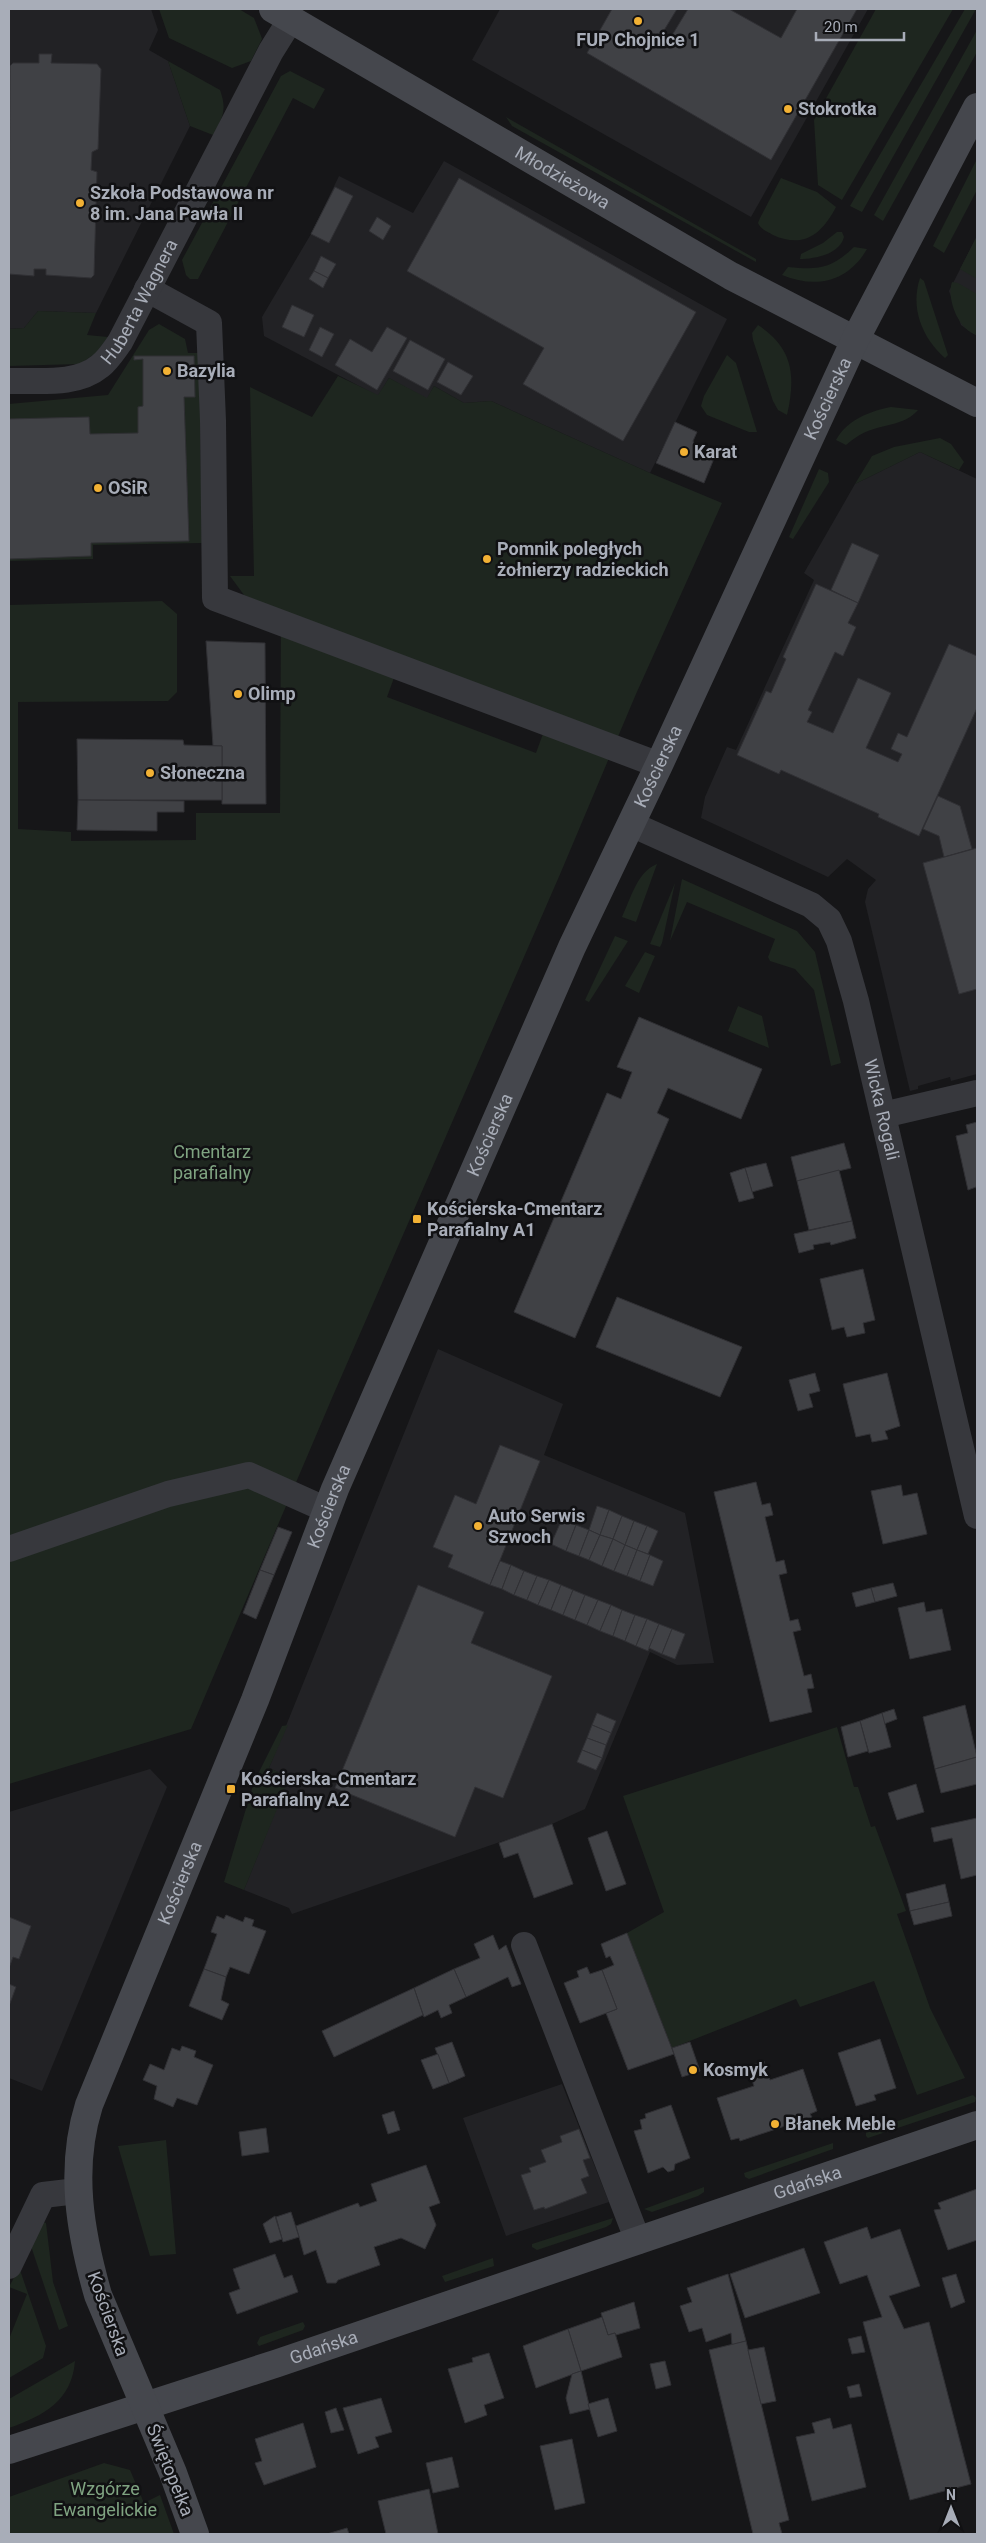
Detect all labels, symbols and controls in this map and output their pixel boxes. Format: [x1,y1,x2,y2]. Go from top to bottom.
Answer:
scale bar [816,10,904,42]
marker: FUP Chojnice 1 [632,15,644,27]
text: 20 m [824,18,858,36]
place label: FUP Chojnice 1 [576,29,700,50]
place label: Stokrotka [798,98,877,119]
marker: Stokrotka [782,103,794,115]
street label: Młodzieżowa [511,141,614,213]
place label: Szkoła Podstawowa nr 8 im. Jana Pawła II [90,182,274,224]
marker: Szkoła Podstawowa nr 8 im. Jana Pawła II [74,197,86,209]
street label: Huberta Wagnera [96,235,182,369]
street label: Kościerska [799,354,855,443]
place label: Bazylia [177,360,236,381]
marker: Bazylia [161,365,173,377]
place label: Karat [694,441,737,462]
marker: Karat [678,446,690,458]
place label: OSiR [108,477,148,498]
marker: OSiR [92,482,104,494]
place label: Pomnik poległych żołnierzy radzieckich [497,538,668,580]
marker: Pomnik poległych żołnierzy radzieckich [481,553,493,565]
place label: Olimp [248,683,296,704]
marker: Olimp [232,688,244,700]
street label: Kościerska [629,722,686,811]
place label: Słoneczna [160,762,245,783]
marker: Słoneczna [144,767,156,779]
street label: Wicka Rogali [860,1057,904,1162]
street label: Kościerska [462,1090,517,1179]
park label: Cmentarz parafialny [173,1141,251,1183]
place label: Kościerska-Cmentarz Parafialny A1 [427,1198,602,1240]
marker: Kościerska-Cmentarz Parafialny A1 [411,1213,423,1225]
street label: Kościerska [303,1461,354,1551]
place label: Auto Serwis Szwoch [488,1505,585,1547]
marker: Auto Serwis Szwoch [472,1520,484,1532]
place label: Kościerska-Cmentarz Parafialny A2 [241,1768,416,1810]
marker: Kościerska-Cmentarz Parafialny A2 [225,1783,237,1795]
street label: Kościerska [153,1838,206,1928]
place label: Kosmyk [703,2059,768,2080]
marker: Kosmyk [687,2064,699,2076]
place label: Błanek Meble [785,2113,896,2134]
marker: Błanek Meble [769,2118,781,2130]
street label: Gdańska [771,2161,844,2204]
street label: Kościerska [84,2269,133,2359]
street label: Gdańska [287,2326,360,2368]
street label: Świętopełka [142,2421,198,2519]
park label: Wzgórze Ewangelickie [53,2478,157,2520]
north arrow [926,2483,976,2533]
text: N [946,2487,956,2503]

